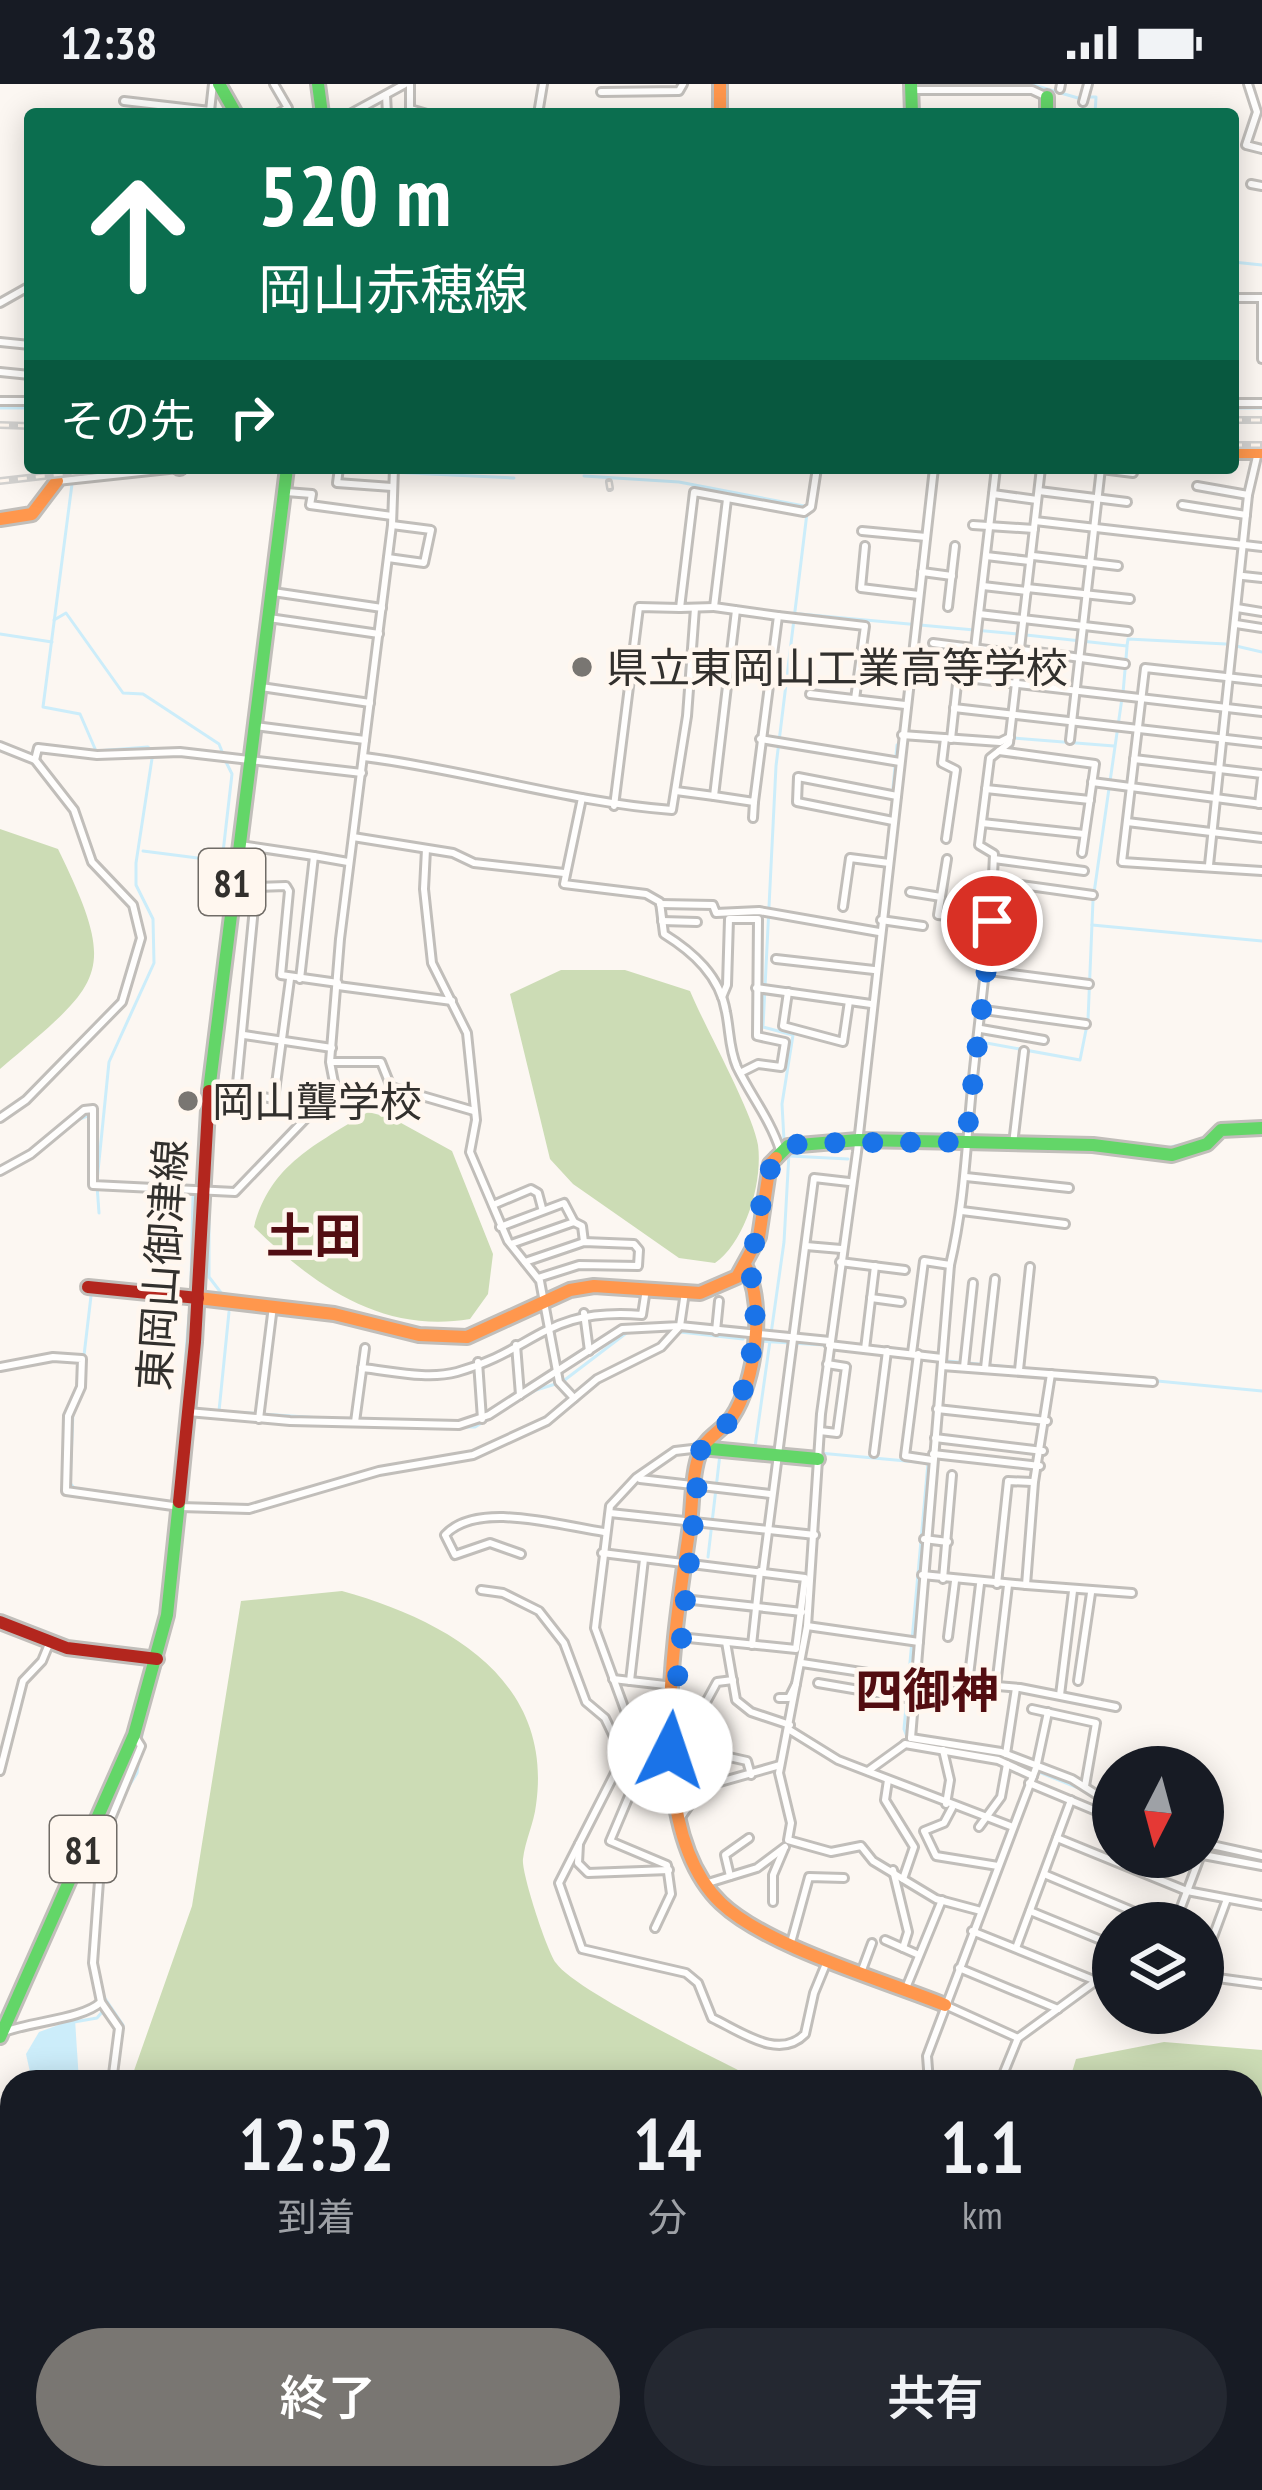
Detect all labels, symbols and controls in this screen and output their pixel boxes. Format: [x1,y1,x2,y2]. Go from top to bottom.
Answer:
text: 12:38 [60,13,157,71]
text: 520 m [258,140,451,249]
icon: ahead [60,156,216,312]
text: 岡山赤穂線 [258,254,528,324]
icon: right [219,384,285,450]
text: その先 [60,391,195,449]
place label: 県立東岡山工業高等学校 [606,640,1068,695]
marker: 県立東岡山工業高等学校 [569,654,595,680]
road number: 81 [199,849,265,915]
pin [941,870,1043,972]
icon: arrive [959,888,1025,954]
place label: 岡山聾学校 [212,1074,422,1129]
marker: 岡山聾学校 [175,1088,201,1114]
street label: 東岡山御津線 [126,1137,198,1393]
district label: 土田 [266,1204,362,1266]
district label: 四御神 [855,1659,999,1721]
position arrow [607,1688,733,1814]
north arrow [1092,1746,1224,1878]
map controls [1092,1746,1224,2034]
road number: 81 [50,1816,116,1882]
button: layers [1092,1902,1224,2034]
text: 12:52 [239,2097,394,2190]
text: 14 [633,2097,702,2190]
text: 1.1 [940,2100,1024,2193]
text: km [962,2189,1003,2240]
text: 到着 [277,2191,355,2242]
text: 分 [648,2191,687,2242]
button: 終了 [36,2328,620,2466]
button: 共有 [644,2328,1227,2466]

